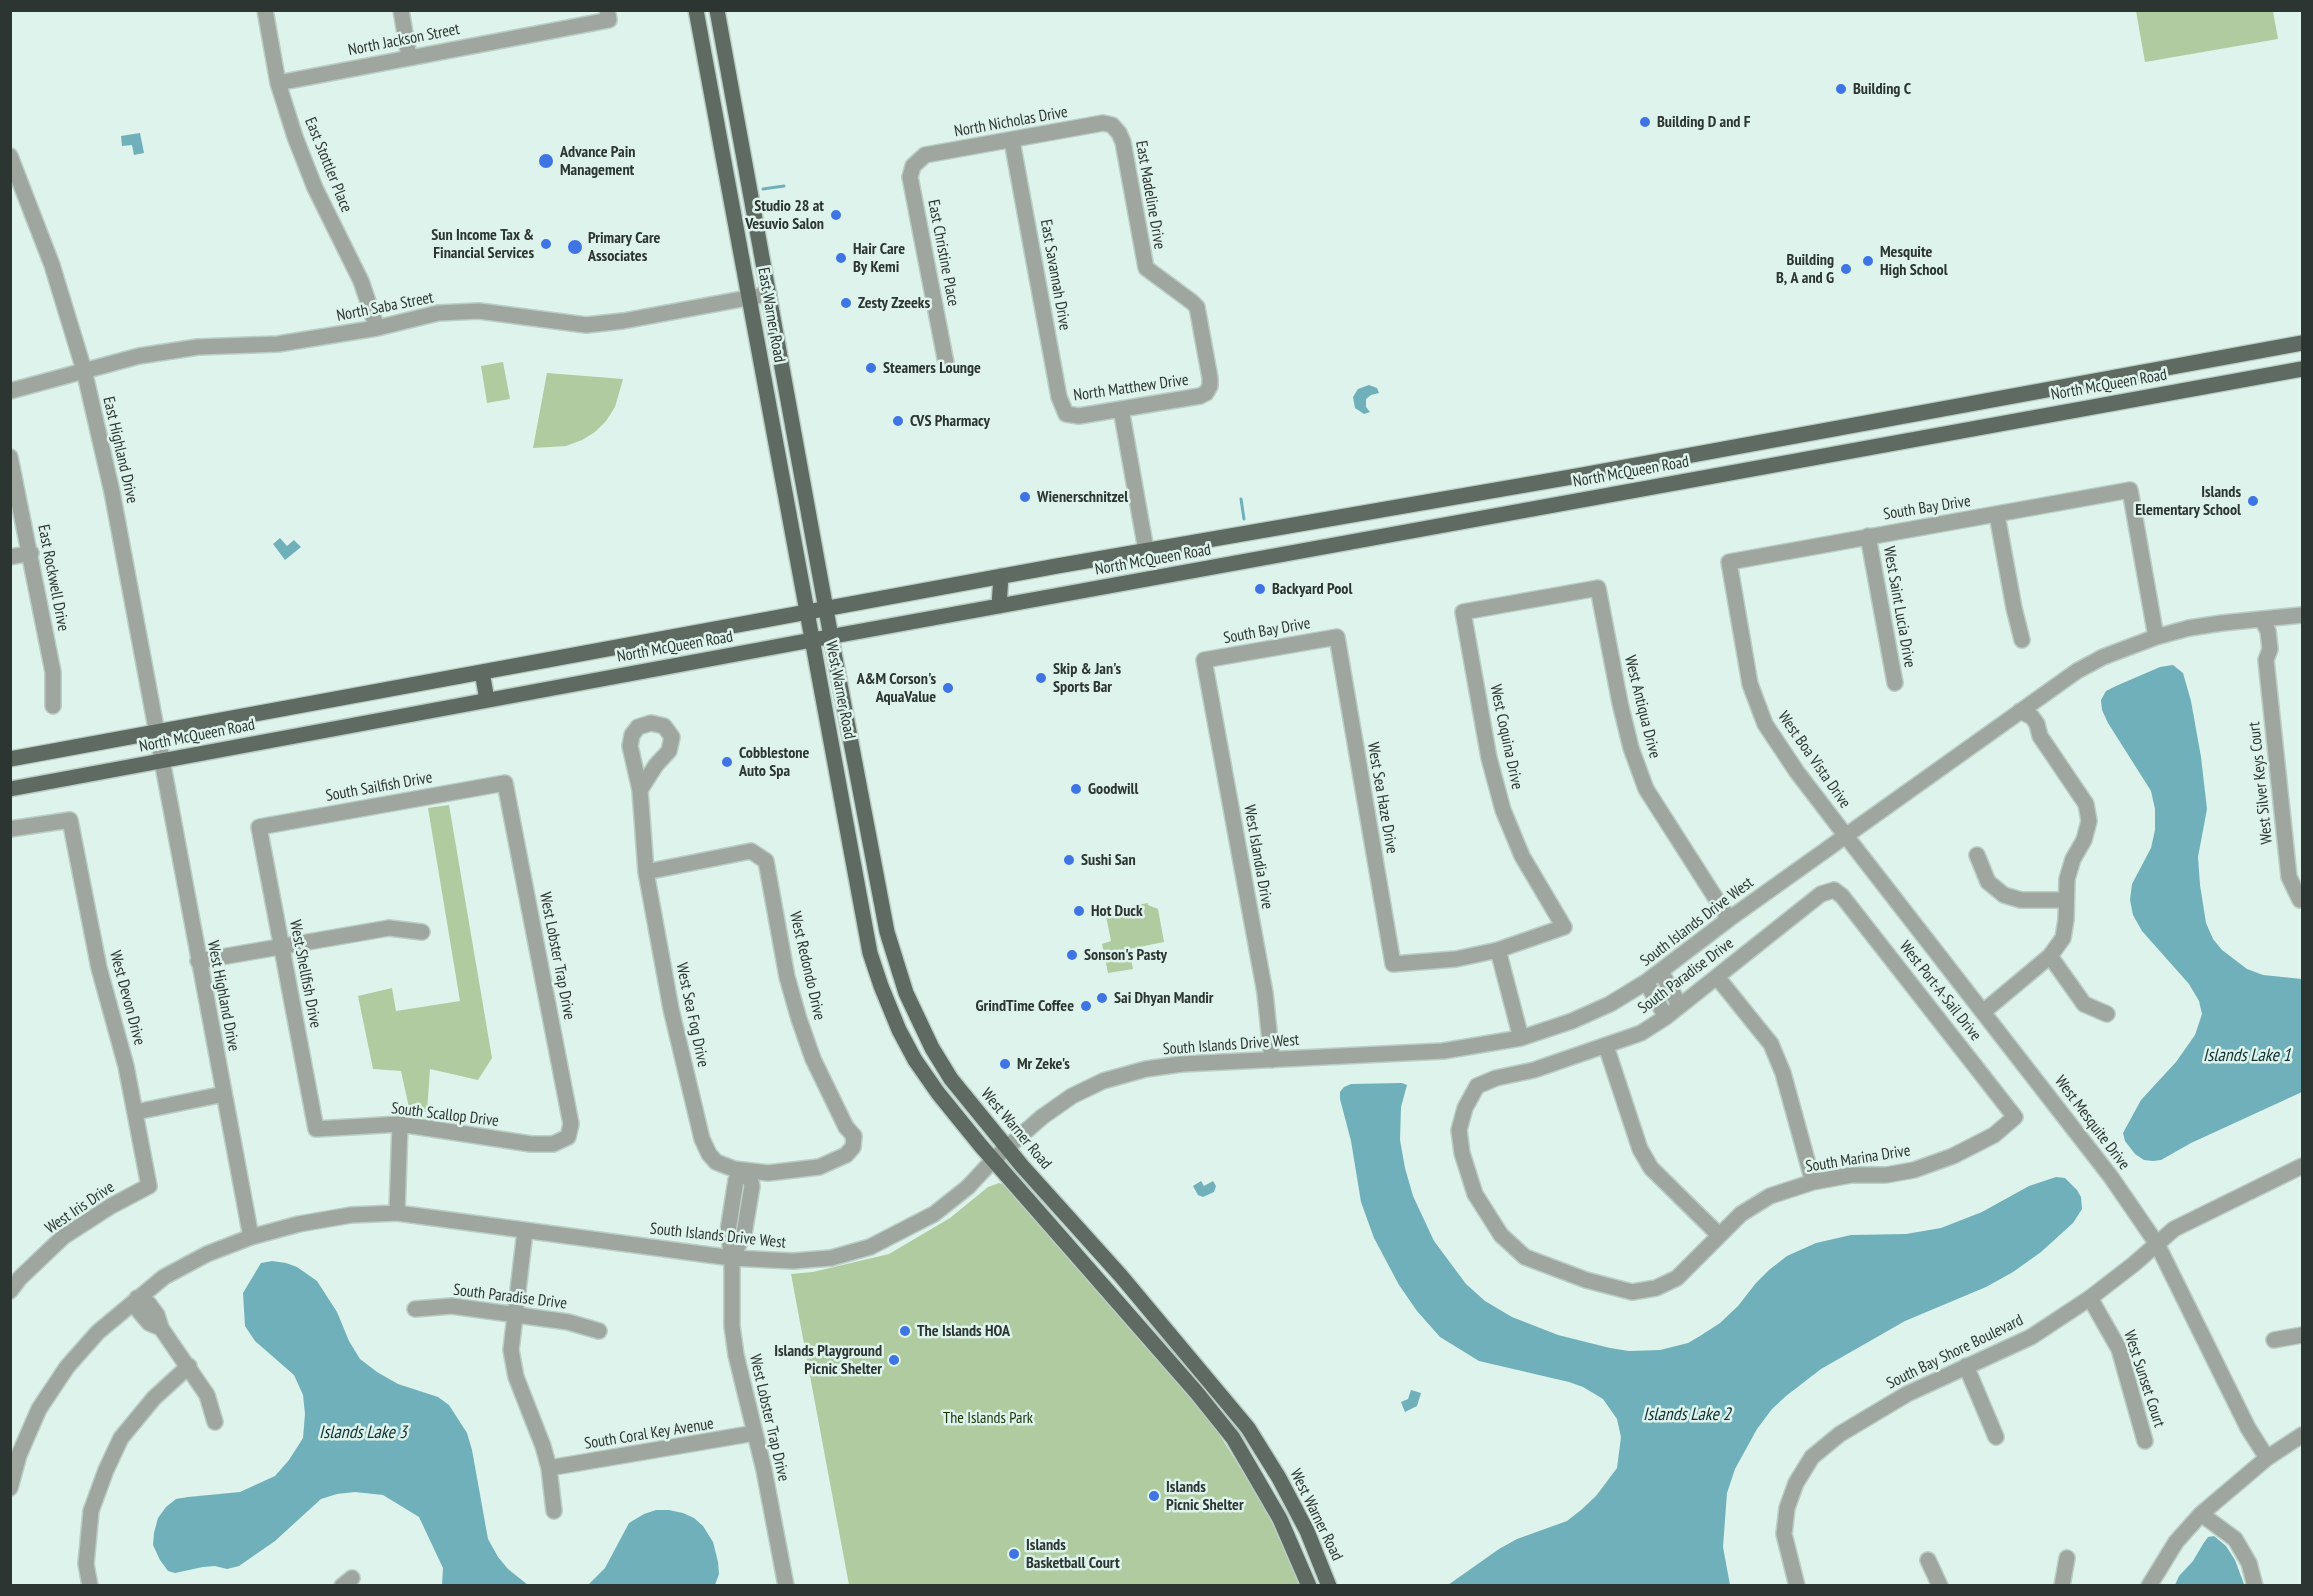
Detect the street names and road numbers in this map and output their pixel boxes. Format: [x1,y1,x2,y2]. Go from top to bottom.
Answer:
street label: North Jackson Street [347,20,461,60]
street label: North Nicholas Drive [953,103,1069,141]
street label: East Stottler Place [300,115,356,215]
street label: East Madeline Drive [1131,139,1169,251]
street label: East Christine Place [923,198,963,308]
street label: East Savannah Drive [1036,218,1074,332]
street label: East Warner Road [753,266,789,364]
street label: North Saba Street [335,288,435,326]
street label: North McQueen Road [2049,365,2169,405]
street label: North Matthew Drive [1072,370,1190,406]
street label: East Highland Drive [98,395,142,505]
street label: North McQueen Road [1571,452,1691,492]
street label: South Bay Drive [1882,492,1972,524]
street label: East Rockwell Drive [33,523,73,633]
street label: North McQueen Road [1093,540,1213,580]
street label: West Saint Lucia Drive [1879,545,1919,669]
street label: South Bay Drive [1222,614,1312,648]
street label: North McQueen Road [615,627,735,667]
street label: West Warner Road [821,639,859,741]
street label: West Antiqua Drive [1620,654,1664,760]
street label: West Coquina Drive [1485,683,1527,791]
street label: West Boa Vista Drive [1774,708,1854,812]
street label: North McQueen Road [137,715,257,757]
street label: West Silver Keys Court [2245,721,2277,845]
street label: West Sea Haze Drive [1363,741,1401,855]
street label: South Sailfish Drive [324,768,434,806]
street label: West Islandia Drive [1239,803,1277,911]
street label: South Islands Drive West [1637,873,1757,971]
street label: West Lobster Trap Drive [535,890,579,1022]
street label: West Redondo Drive [785,910,829,1022]
street label: West Shellfish Drive [285,918,325,1030]
street label: South Paradise Drive [1635,934,1737,1018]
street label: West Port-A-Sail Drive [1895,937,1985,1045]
street label: West Highland Drive [203,939,243,1053]
street label: West Devon Drive [105,949,149,1047]
street label: West Sea Fog Drive [672,961,712,1069]
street label: South Islands Drive West [1162,1031,1300,1059]
street label: West Mesquite Drive [2050,1072,2134,1174]
street label: West Warner Road [977,1085,1055,1173]
street label: South Scallop Drive [390,1099,500,1131]
street label: South Marina Drive [1804,1141,1912,1177]
street label: West Iris Drive [42,1178,118,1238]
street label: South Islands Drive West [649,1219,787,1253]
street label: South Paradise Drive [452,1281,568,1313]
street label: South Bay Shore Boulevard [1884,1311,2026,1393]
street label: West Sunset Court [2119,1328,2169,1430]
street label: West Lobster Trap Drive [745,1353,793,1483]
street label: South Coral Key Avenue [583,1414,715,1454]
street label: West Warner Road [1286,1466,1346,1564]

